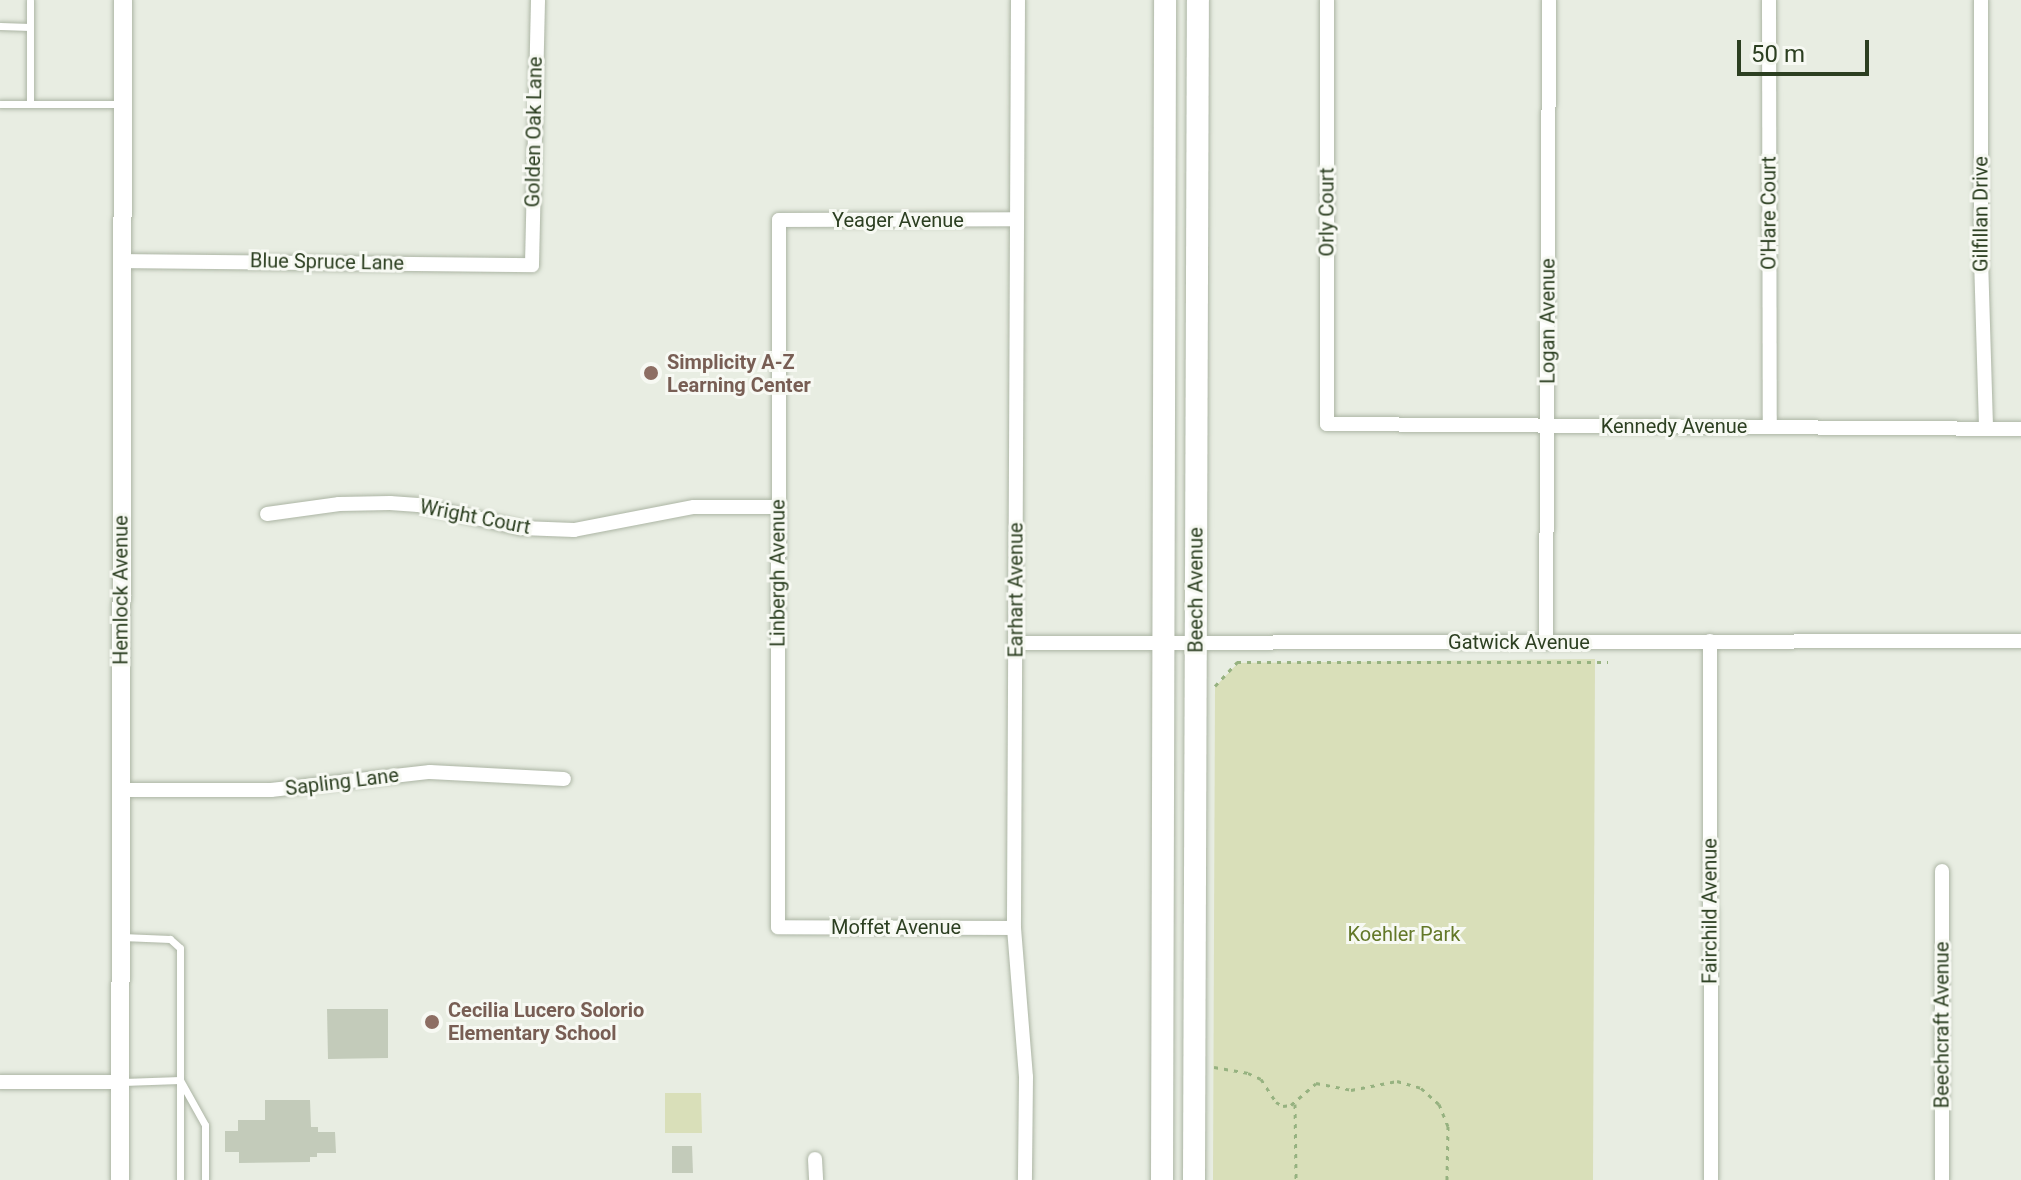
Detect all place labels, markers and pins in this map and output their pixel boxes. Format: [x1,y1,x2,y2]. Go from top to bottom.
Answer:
place label: Simplicity A-Z Learning Center [667,350,811,397]
marker: Simplicity A-Z Learning Center [642,364,660,382]
place label: Cecilia Lucero Solorio Elementary School [448,998,644,1045]
marker: Cecilia Lucero Solorio Elementary School [423,1013,441,1031]

